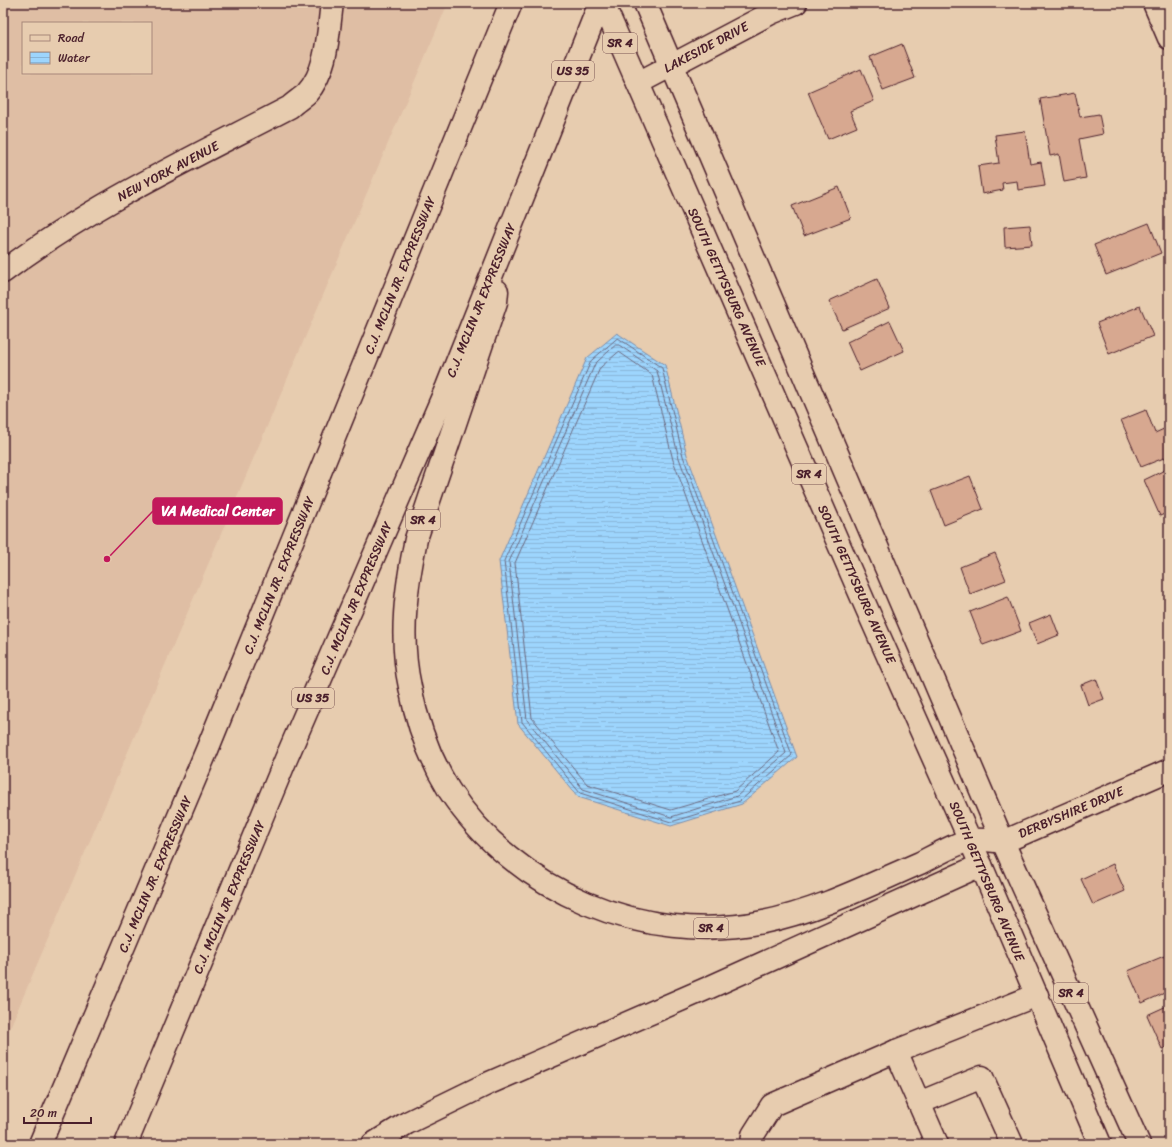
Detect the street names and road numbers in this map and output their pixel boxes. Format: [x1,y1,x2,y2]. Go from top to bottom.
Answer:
street label: LAKESIDE DRIVE [659,15,753,79]
road number: SR 4 [603,33,637,53]
road number: US 35 [552,61,594,81]
street label: NEW YORK AVENUE [113,134,224,208]
street label: C.J. MCLIN JR. EXPRESSWAY [358,192,443,358]
street label: SOUTH GETTYSBURG AVENUE [681,204,773,371]
street label: C.J. MCLIN JR EXPRESSWAY [439,219,523,381]
road number: SR 4 [792,464,826,484]
street label: C.J. MCLIN JR. EXPRESSWAY [237,492,322,658]
street label: SOUTH GETTYSBURG AVENUE [811,501,903,668]
road number: SR 4 [406,510,440,530]
street label: C.J. MCLIN JR EXPRESSWAY [313,517,399,678]
road number: US 35 [292,688,334,708]
street label: DERBYSHIRE DRIVE [1015,779,1128,845]
street label: C.J. MCLIN JR. EXPRESSWAY [111,791,199,956]
street label: SOUTH GETTYSBURG AVENUE [943,797,1032,965]
street label: C.J. MCLIN JR EXPRESSWAY [186,816,272,977]
road number: SR 4 [694,918,728,938]
road number: SR 4 [1054,983,1088,1003]

